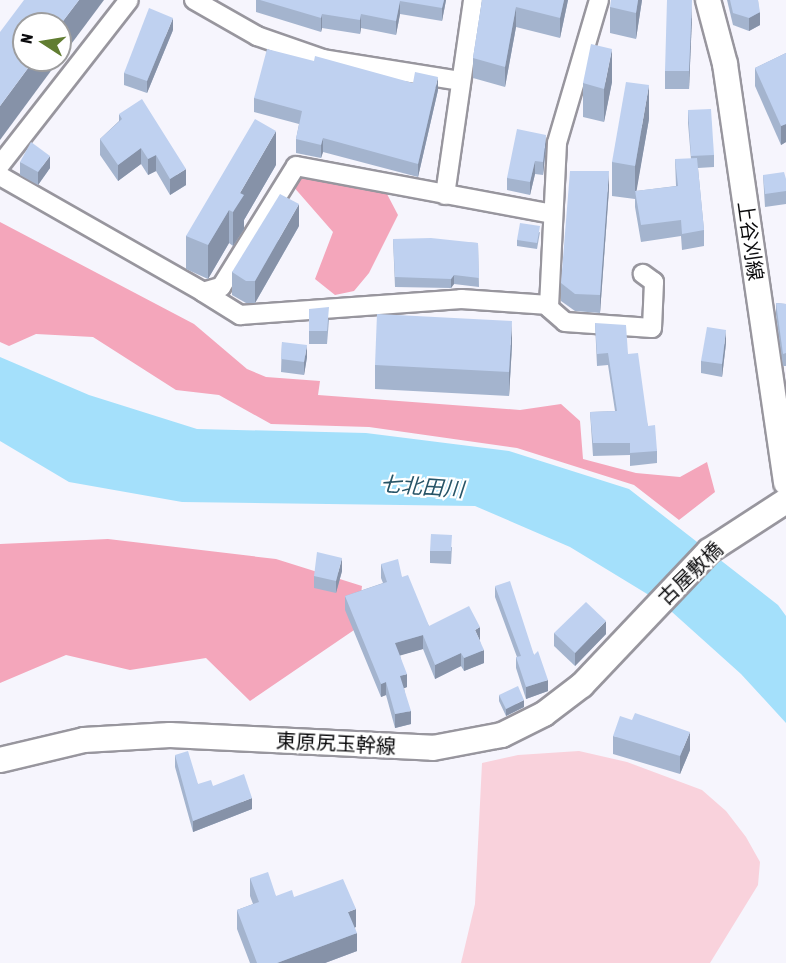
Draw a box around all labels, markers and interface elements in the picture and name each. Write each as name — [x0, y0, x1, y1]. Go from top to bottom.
north arrow — [12, 12, 72, 72]
text: N — [17, 32, 36, 45]
street label: 上谷刈線 — [734, 200, 768, 282]
water label: 七北田川 — [379, 471, 465, 501]
street label: 古屋敷橋 — [653, 537, 727, 609]
street label: 東原尻玉幹線 — [275, 728, 397, 758]

